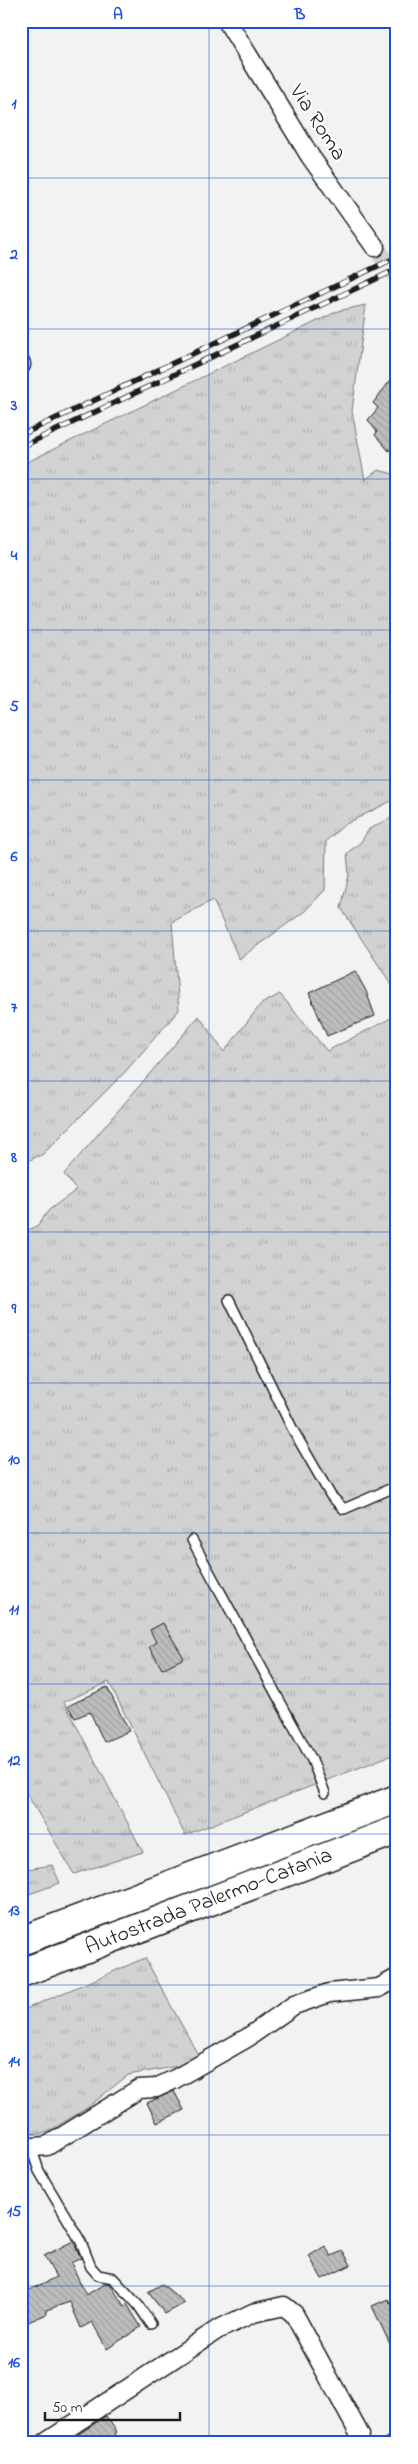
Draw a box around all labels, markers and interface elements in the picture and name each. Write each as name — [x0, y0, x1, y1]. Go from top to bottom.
text: A — [113, 3, 123, 27]
text: B — [294, 3, 306, 27]
street label: Via Roma — [280, 78, 354, 168]
text: 1 — [11, 92, 17, 116]
text: 2 — [9, 243, 18, 267]
text: 3 — [10, 394, 18, 418]
text: 4 — [10, 544, 18, 568]
text: 5 — [9, 695, 19, 719]
text: 6 — [9, 845, 18, 869]
text: 7 — [11, 996, 18, 1020]
text: 8 — [10, 1146, 17, 1170]
text: 9 — [11, 1297, 17, 1321]
text: 10 — [8, 1448, 20, 1472]
text: 11 — [9, 1598, 20, 1622]
text: 12 — [7, 1749, 21, 1773]
street label: Autostrada Palermo-Catania — [81, 1840, 337, 1964]
text: 13 — [8, 1899, 20, 1923]
text: 14 — [8, 2050, 20, 2074]
text: 15 — [7, 2200, 22, 2224]
text: 16 — [8, 2351, 21, 2375]
scale bar — [45, 2389, 180, 2421]
text: 50 m — [52, 2397, 83, 2419]

